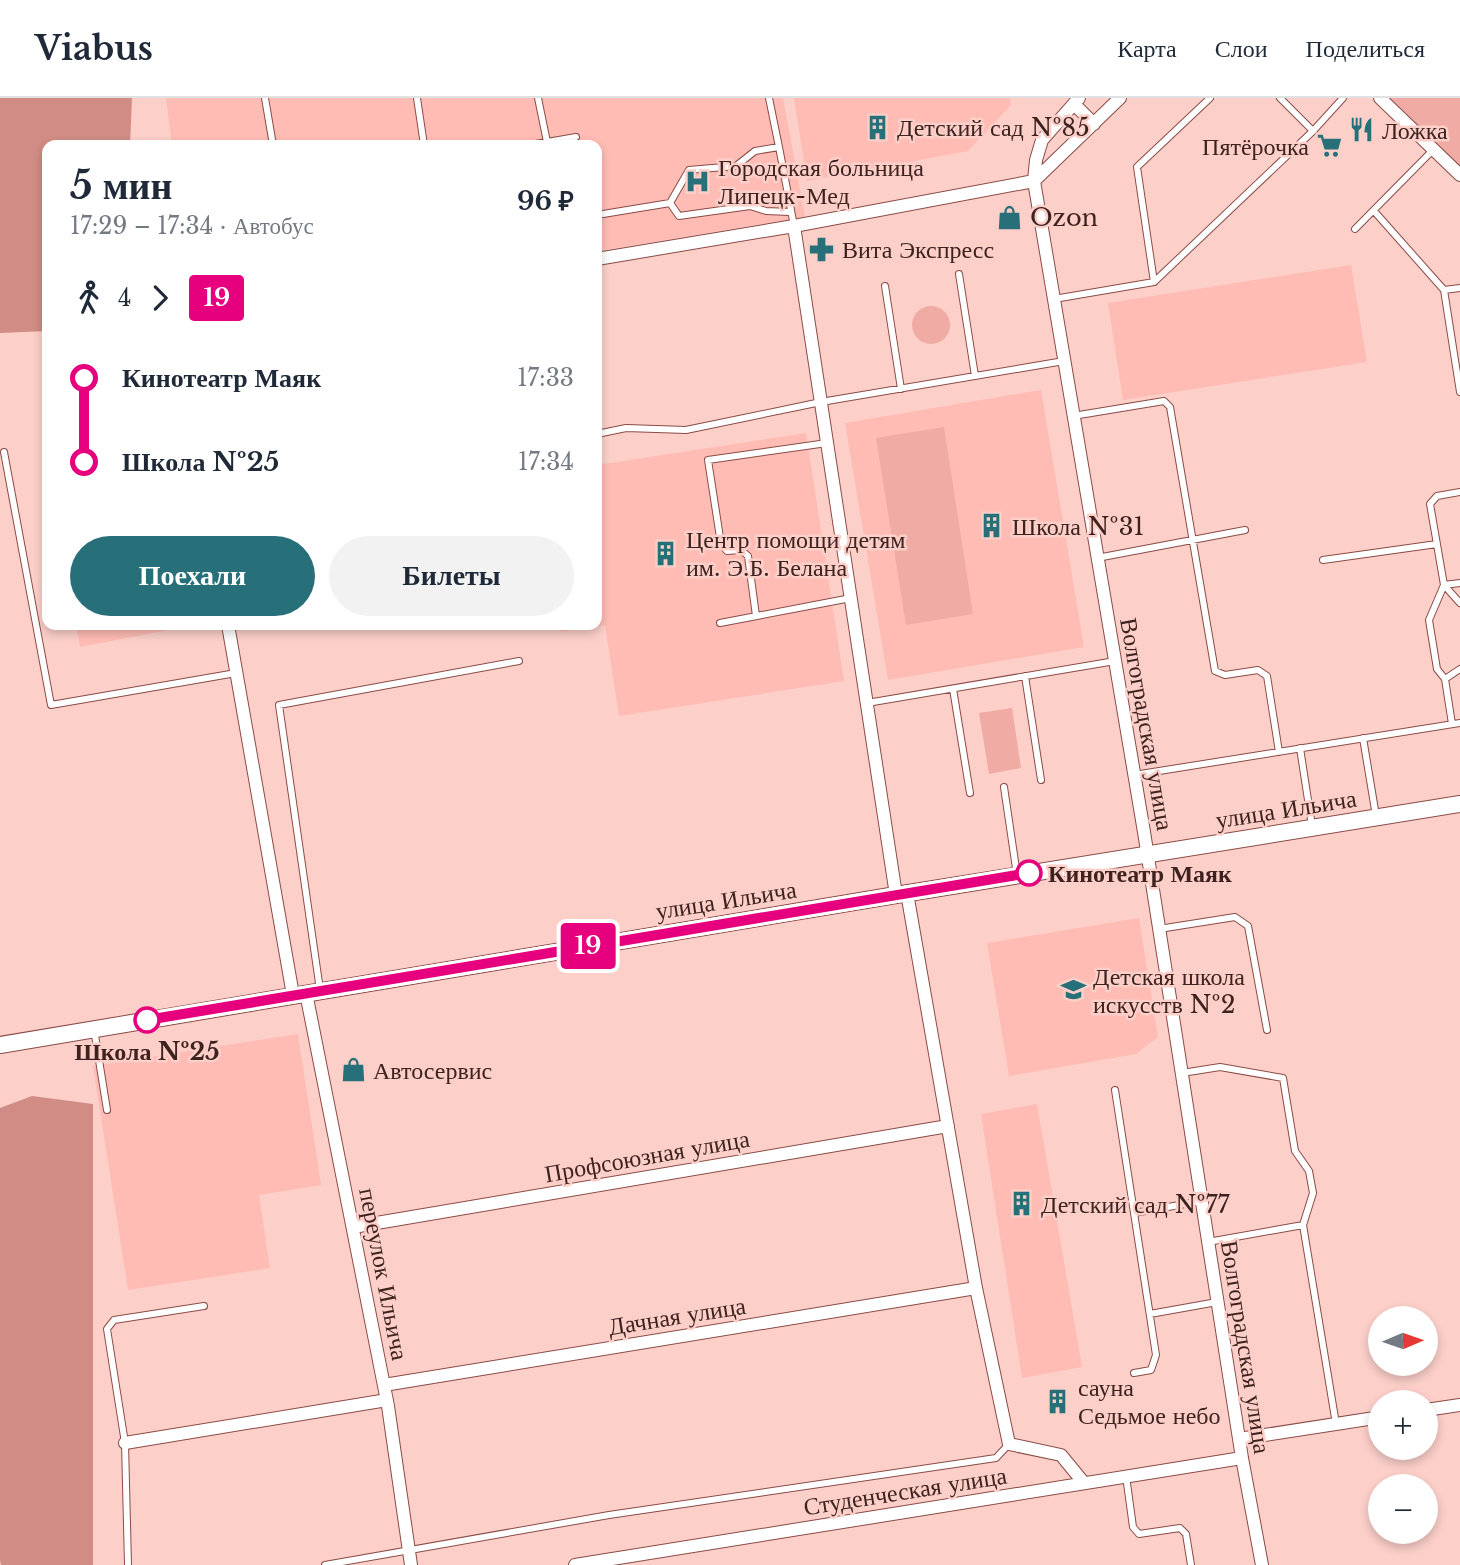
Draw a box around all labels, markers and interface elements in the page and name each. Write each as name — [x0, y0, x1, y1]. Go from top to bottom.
text: Viabus — [35, 28, 153, 69]
text: Карта — [1117, 34, 1177, 63]
text: Слои — [1215, 34, 1268, 63]
text: Поделиться — [1306, 34, 1425, 63]
building icon: Детский сад №85 — [863, 113, 891, 141]
place label: Детский сад №85 — [897, 113, 1090, 142]
restaurant icon: Ложка — [1348, 116, 1376, 144]
place label: Ложка — [1382, 116, 1448, 145]
place label: Пятёрочка — [1202, 132, 1309, 161]
supermarket icon: Пятёрочка — [1315, 132, 1343, 160]
place label: Городская больница Липецк-Мед — [718, 153, 924, 210]
text: 5 мин — [70, 162, 172, 209]
hospital icon: Городская больница Липецк-Мед — [684, 167, 712, 195]
text: 96 ₽ — [517, 185, 574, 217]
shop icon: Ozon — [996, 203, 1024, 231]
place label: Ozon — [1030, 203, 1098, 232]
text: 17:29 – 17:34 · Автобус — [70, 212, 314, 240]
pharmacy icon: Вита Экспресс — [808, 235, 836, 263]
place label: Вита Экспресс — [842, 235, 994, 264]
icon: walk — [70, 279, 108, 317]
icon: forward — [141, 279, 179, 317]
text: 19 — [203, 283, 230, 312]
text: 4 — [118, 284, 131, 312]
text: Кинотеатр Маяк — [122, 362, 321, 394]
text: 17:33 — [517, 364, 574, 392]
text: Школа №25 — [122, 446, 279, 478]
text: 17:34 — [518, 448, 574, 476]
building icon: Школа №31 — [978, 512, 1006, 540]
place label: Школа №31 — [1012, 512, 1144, 541]
place label: Центр помощи детям им. Э.Б. Белана — [686, 525, 906, 582]
button: Поехали — [70, 536, 315, 616]
button: Билеты — [329, 536, 574, 616]
building icon: Центр помощи детям им. Э.Б. Белана — [652, 539, 680, 567]
street label: Волгоградская улица — [1114, 615, 1180, 833]
street label: улица Ильича — [1214, 784, 1359, 834]
place label: Кинотеатр Маяк — [1048, 859, 1232, 888]
marker: Кинотеатр Маяк — [1016, 860, 1042, 886]
street label: улица Ильича — [654, 875, 799, 925]
line badge: 19 — [556, 923, 620, 969]
text: 19 — [575, 931, 601, 960]
place label: Детская школа искусств №2 — [1093, 962, 1245, 1019]
school or university icon: Детская школа искусств №2 — [1059, 976, 1087, 1004]
marker: Школа №25 — [134, 1007, 160, 1033]
place label: Школа №25 — [74, 1037, 220, 1066]
shop icon: Автосервис — [339, 1056, 367, 1084]
place label: Автосервис — [373, 1056, 492, 1085]
street label: Профсоюзная улица — [542, 1124, 752, 1188]
street label: переулок Ильича — [353, 1185, 415, 1363]
building icon: Детский сад №77 — [1007, 1190, 1035, 1218]
place label: Детский сад №77 — [1041, 1190, 1231, 1219]
street label: Волгоградская улица — [1215, 1238, 1277, 1456]
street label: Дачная улица — [606, 1291, 748, 1341]
north arrow — [1368, 1306, 1438, 1376]
map controls — [1368, 1306, 1438, 1544]
place label: сауна Седьмое небо — [1078, 1373, 1221, 1430]
building icon: сауна Седьмое небо — [1044, 1387, 1072, 1415]
button: + — [1368, 1390, 1438, 1460]
street label: Студенческая улица — [801, 1461, 1009, 1521]
button: − — [1368, 1474, 1438, 1544]

